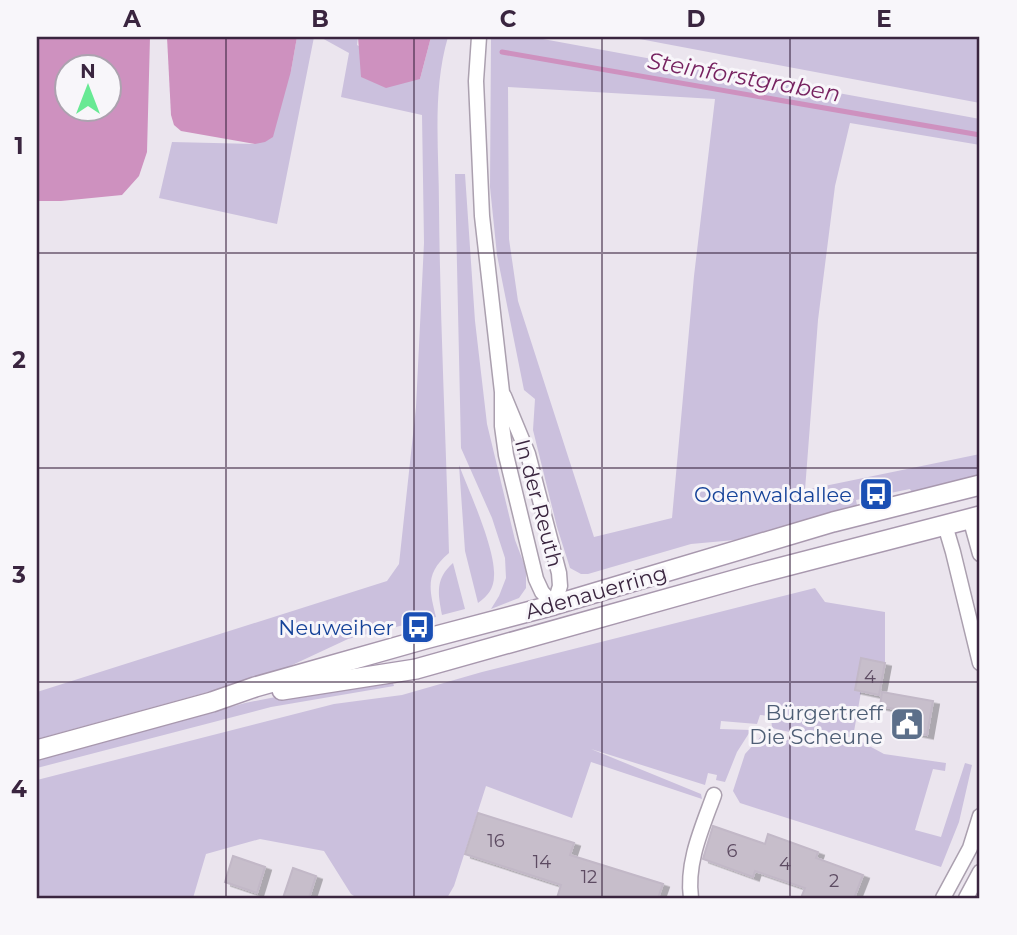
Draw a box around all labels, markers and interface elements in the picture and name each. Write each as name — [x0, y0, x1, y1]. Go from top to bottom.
text: A — [122, 5, 141, 33]
text: B — [311, 5, 329, 33]
text: C — [500, 5, 517, 33]
text: D — [687, 5, 706, 33]
text: E — [876, 5, 892, 33]
water label: Steinforstgraben — [645, 46, 843, 108]
north arrow — [52, 52, 122, 122]
text: N — [80, 60, 96, 83]
text: 1 — [14, 132, 24, 160]
text: 2 — [12, 346, 26, 374]
street label: In der Reuth — [510, 436, 568, 570]
bus stop icon: Odenwaldallee — [857, 475, 895, 513]
place label: Odenwaldallee — [694, 482, 852, 507]
street label: Adenauerring — [522, 560, 670, 624]
text: 3 — [11, 561, 26, 589]
bus stop icon: Neuweiher — [399, 608, 437, 646]
place label: Neuweiher — [278, 615, 394, 640]
house number: 4 — [864, 666, 876, 688]
place label: Bürgertreff Die Scheune — [749, 700, 884, 749]
public building icon: Bürgertreff Die Scheune — [888, 705, 926, 743]
text: 4 — [11, 775, 27, 803]
house number: 16 — [487, 830, 505, 852]
house number: 6 — [727, 840, 738, 862]
house number: 14 — [533, 851, 551, 873]
house number: 4 — [779, 853, 791, 875]
house number: 12 — [581, 866, 597, 888]
house number: 2 — [829, 870, 839, 892]

